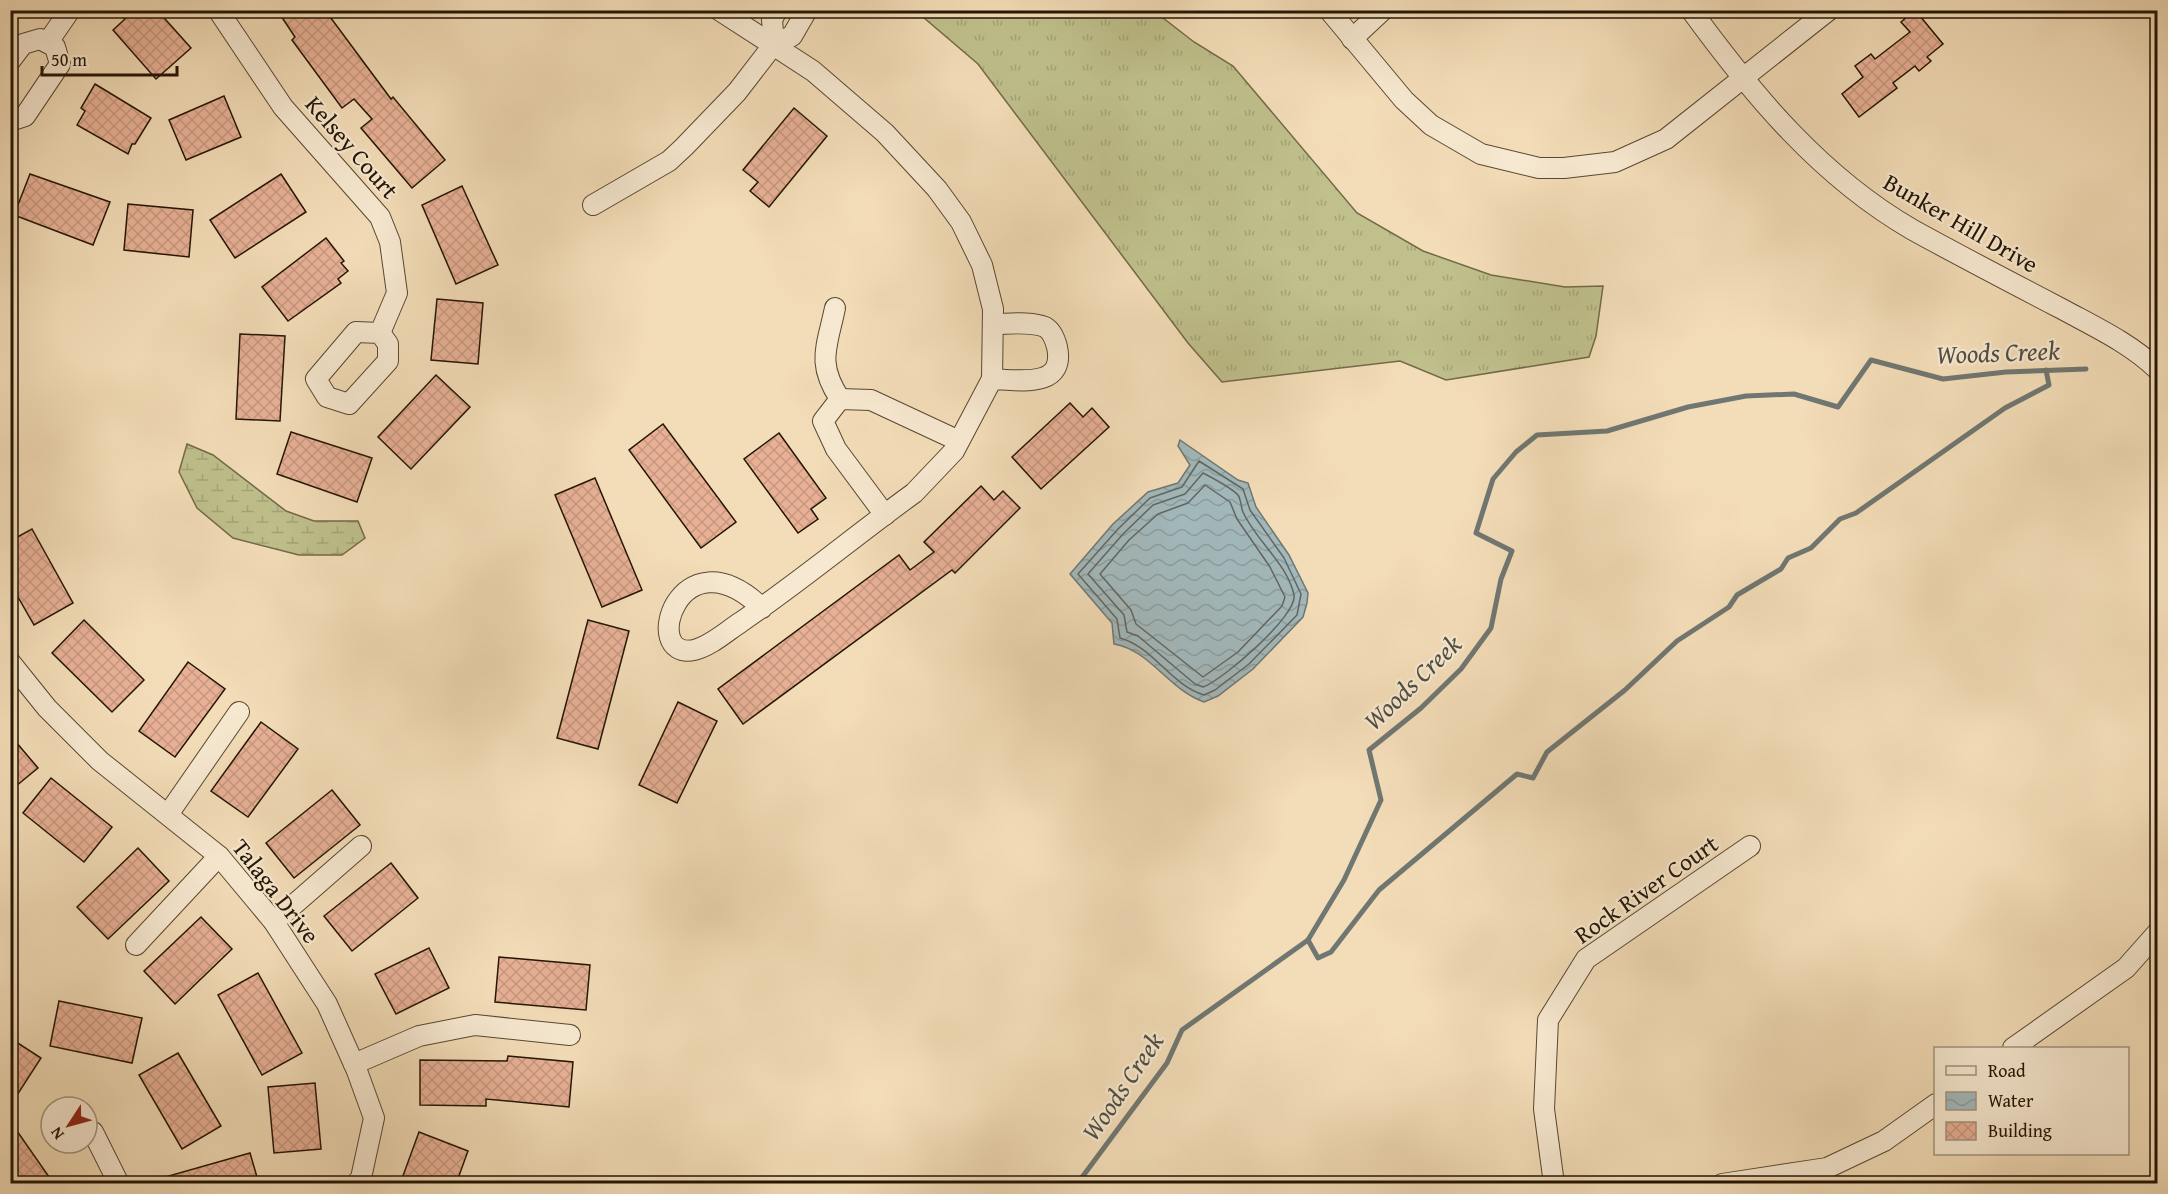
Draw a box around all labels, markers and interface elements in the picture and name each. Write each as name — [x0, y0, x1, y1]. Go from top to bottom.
scale bar — [42, 39, 177, 77]
text: 50 m — [51, 46, 87, 73]
street label: Kelsey Court — [297, 88, 407, 207]
street label: Bunker Hill Drive — [1877, 164, 2045, 282]
water label: Woods Creek — [1936, 330, 2061, 374]
water label: Woods Creek — [1354, 625, 1470, 739]
street label: Rock River Court — [1567, 826, 1726, 952]
street label: Talaga Drive — [224, 831, 328, 951]
water label: Woods Creek — [1071, 1024, 1173, 1148]
legend — [1934, 1047, 2129, 1155]
text: Road — [1988, 1057, 2026, 1084]
text: Water — [1988, 1087, 2034, 1114]
north arrow — [39, 1095, 99, 1155]
text: Building — [1988, 1117, 2052, 1144]
text: N — [44, 1122, 70, 1145]

